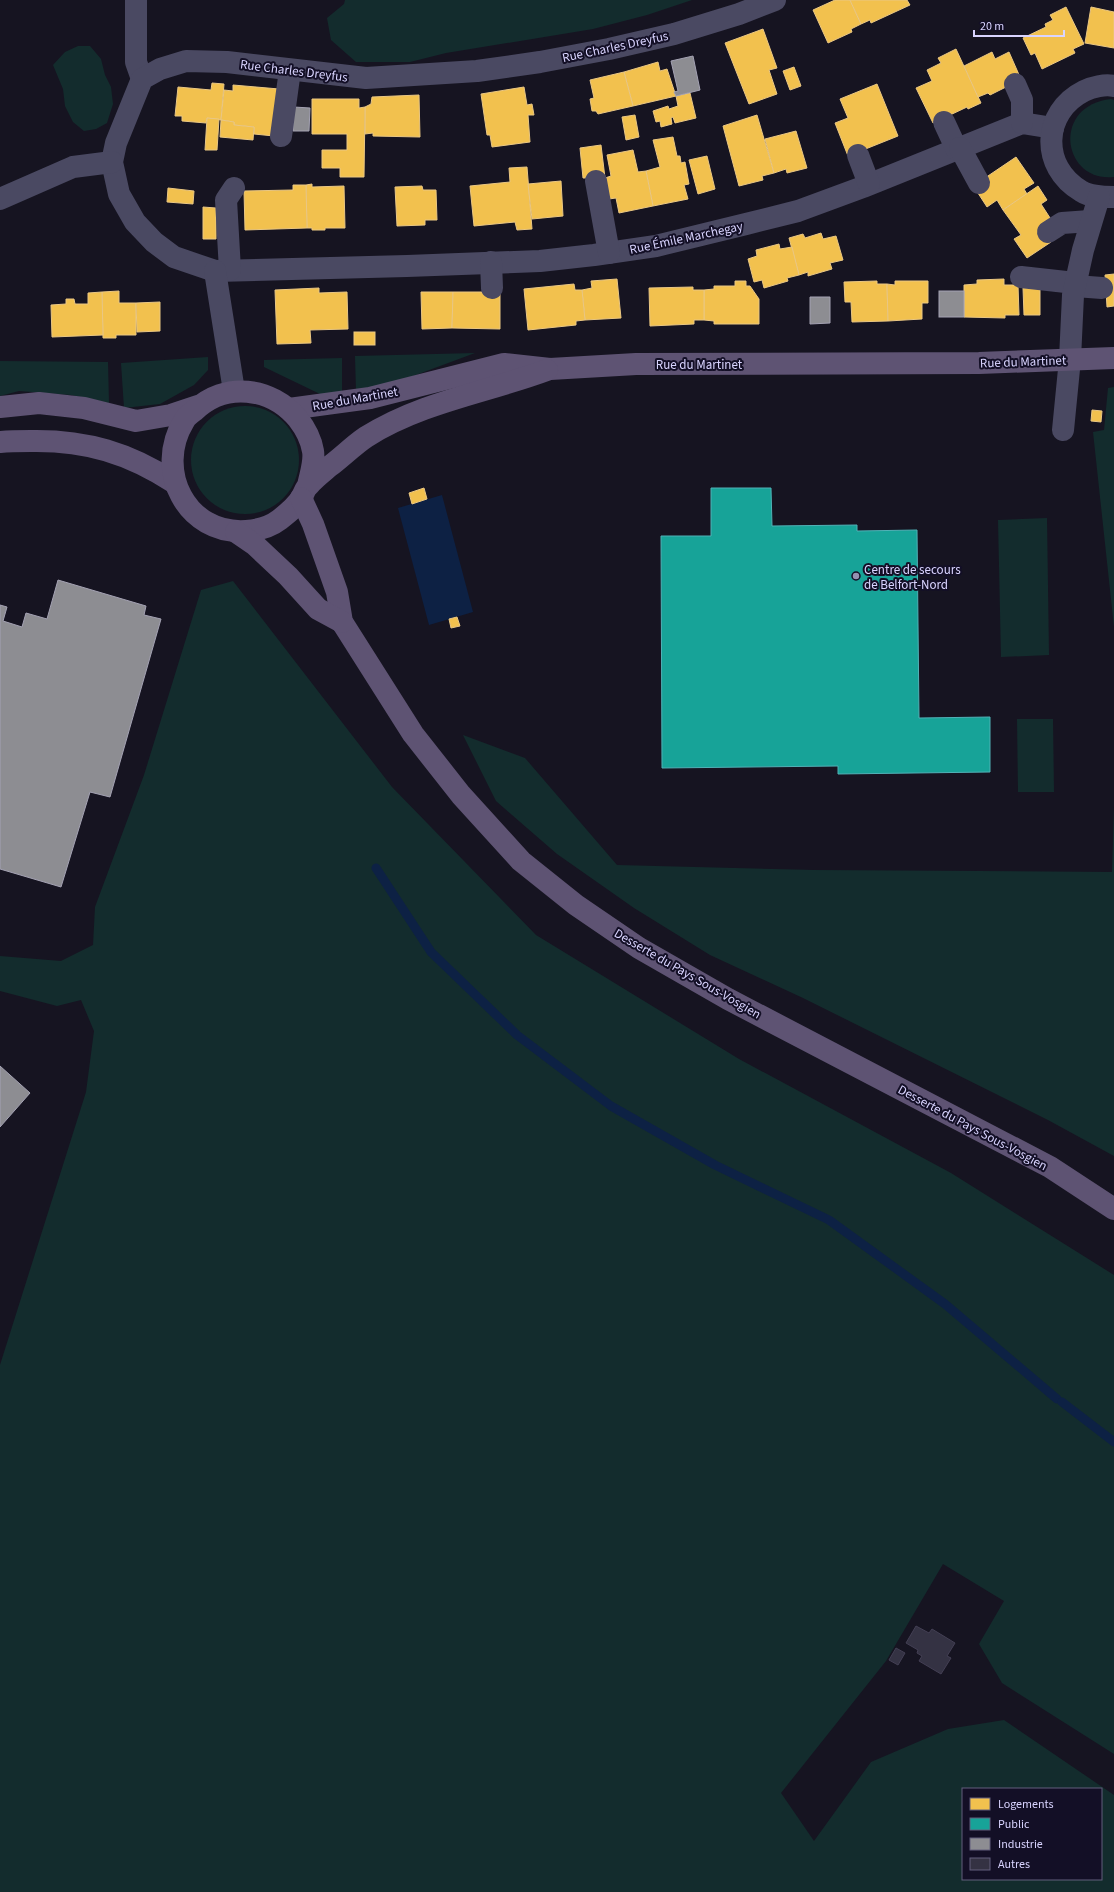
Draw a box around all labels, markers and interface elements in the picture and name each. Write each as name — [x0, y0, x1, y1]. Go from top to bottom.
scale bar — [974, 12, 1064, 38]
text: 20 m — [980, 18, 1004, 35]
street label: Rue Charles Dreyfus — [560, 27, 671, 67]
street label: Rue Charles Dreyfus — [239, 55, 349, 87]
street label: Rue Émile Marchegay — [628, 217, 745, 259]
street label: Rue du Martinet — [980, 351, 1067, 373]
street label: Rue du Martinet — [656, 356, 743, 374]
street label: Rue du Martinet — [311, 383, 400, 415]
place label: Centre de secours de Belfort-Nord — [864, 561, 961, 594]
marker: Centre de secours de Belfort-Nord — [851, 571, 861, 581]
street label: Desserte du Pays Sous-Vosgien — [611, 924, 764, 1023]
street label: Desserte du Pays Sous-Vosgien — [895, 1081, 1050, 1175]
legend — [962, 1788, 1102, 1880]
text: Logements — [998, 1796, 1053, 1813]
text: Public — [998, 1816, 1030, 1833]
text: Industrie — [998, 1836, 1043, 1853]
text: Autres — [998, 1856, 1030, 1873]

